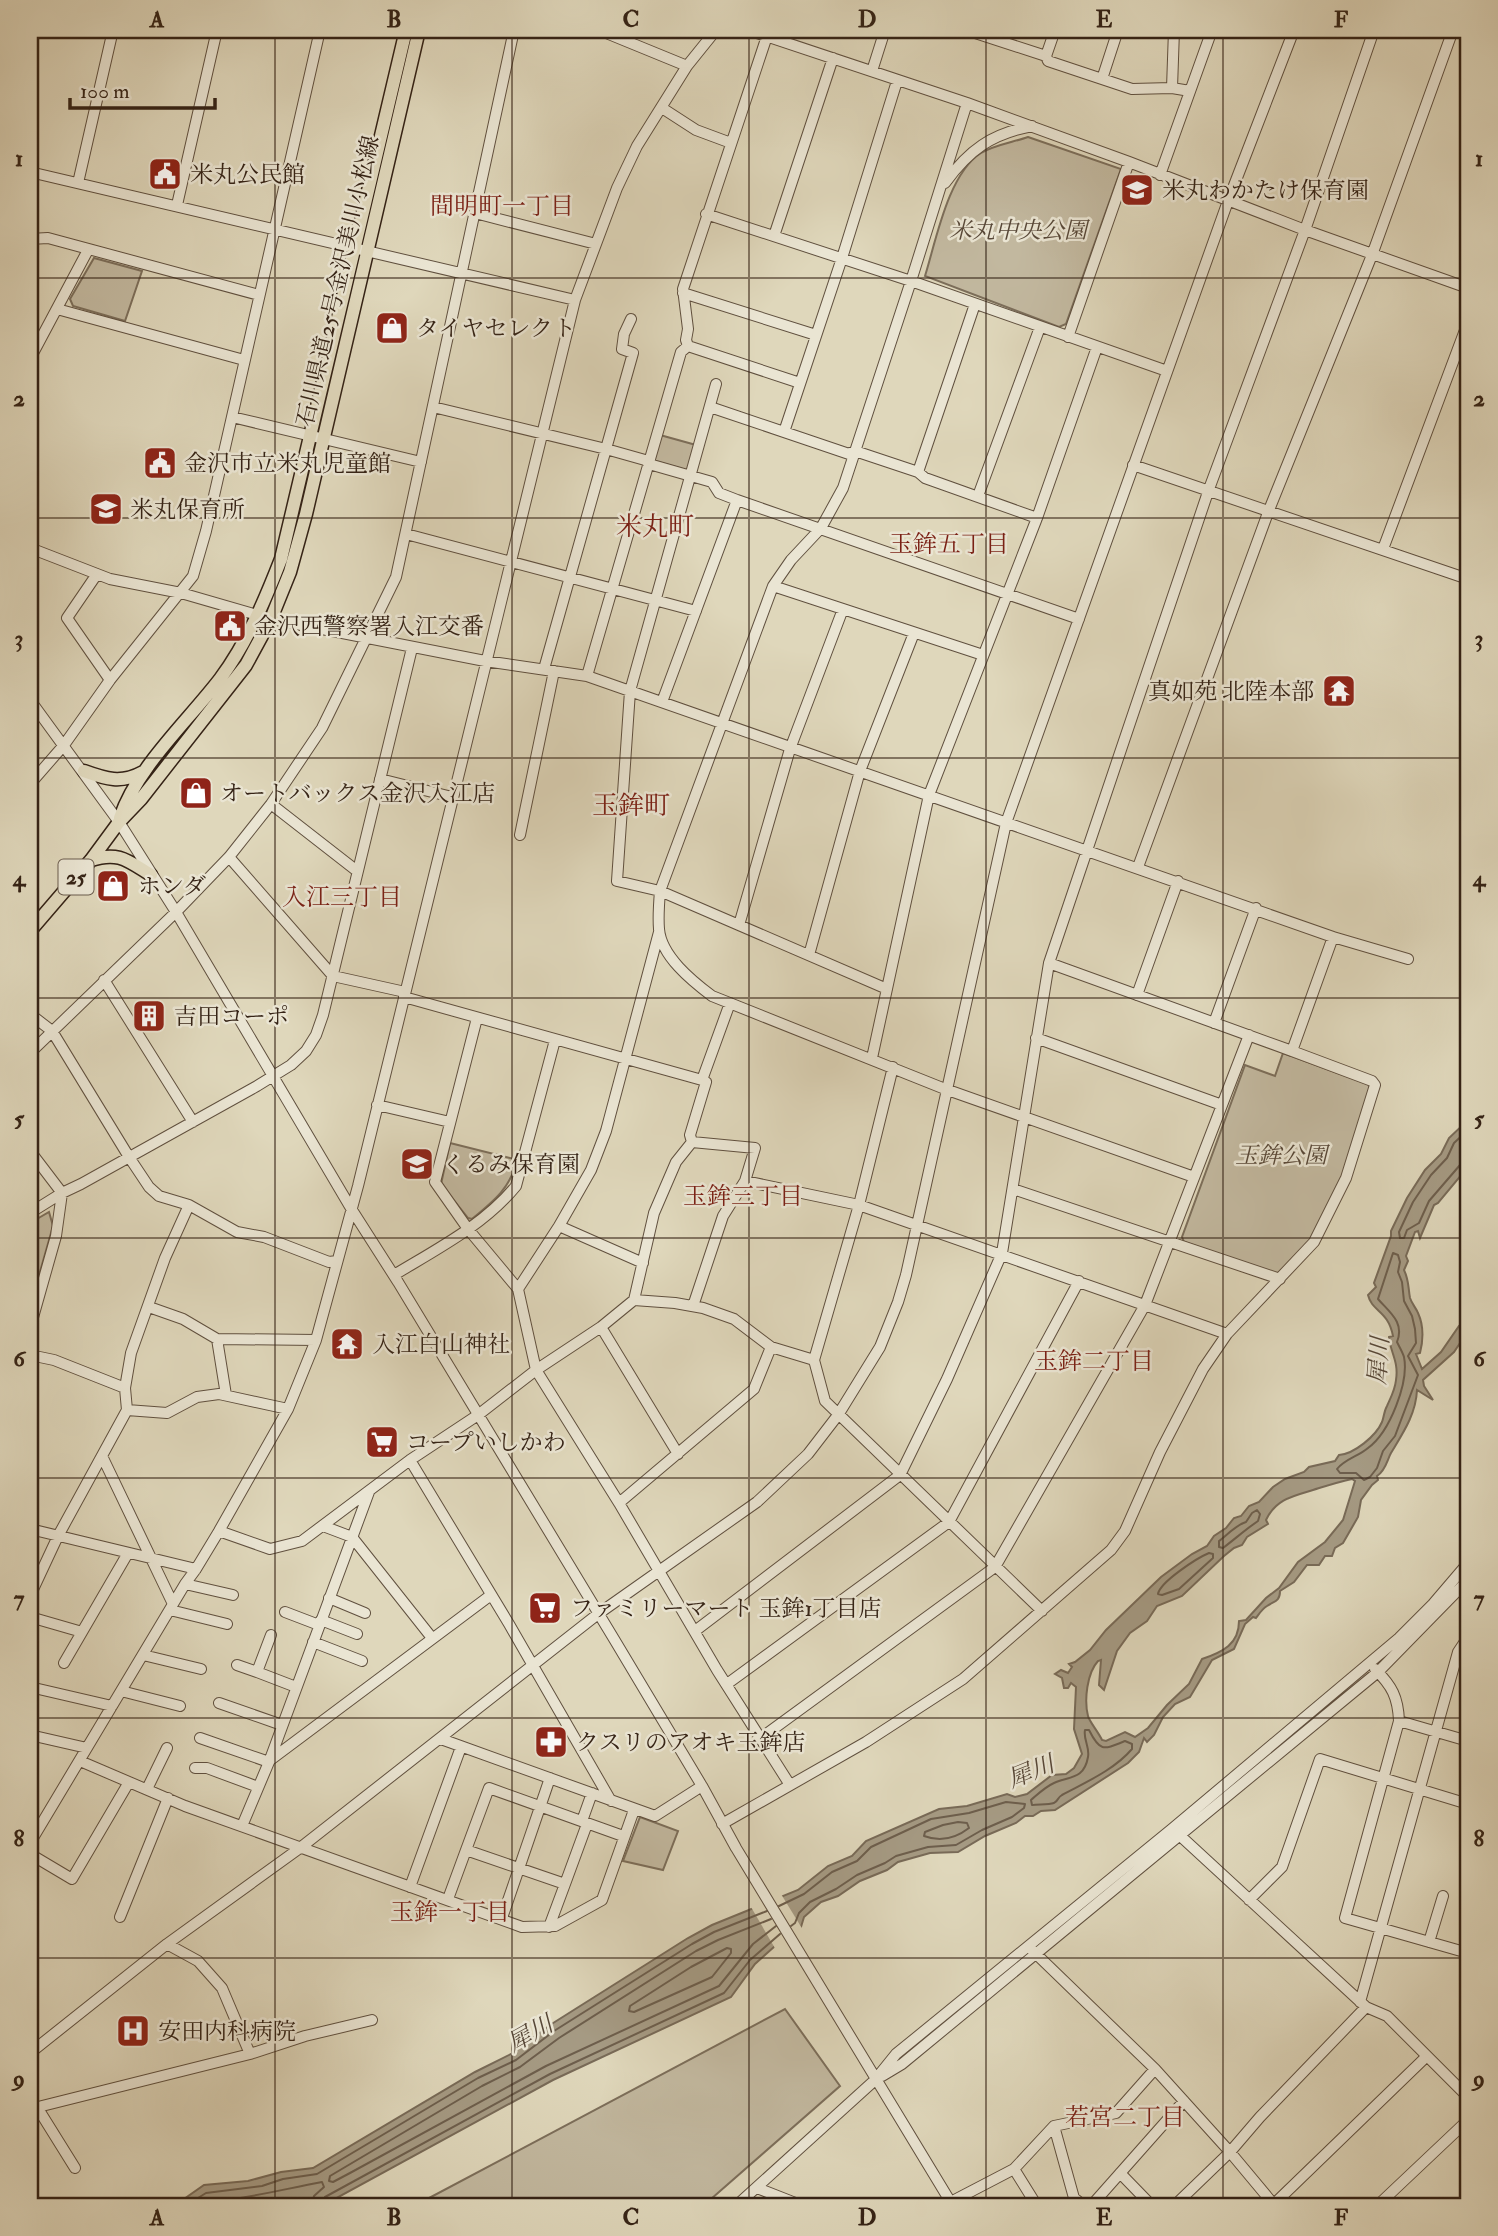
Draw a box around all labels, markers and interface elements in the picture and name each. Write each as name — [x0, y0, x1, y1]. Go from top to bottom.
text: A — [149, 5, 165, 34]
text: B — [386, 5, 402, 34]
text: C — [623, 5, 639, 34]
text: D — [858, 5, 876, 34]
text: E — [1096, 5, 1113, 34]
text: F — [1334, 5, 1349, 34]
scale bar — [70, 66, 215, 110]
text: 100 m — [80, 78, 130, 105]
street label: 石川県道25号金沢美川小松線 — [290, 133, 386, 429]
text: 1 — [15, 144, 23, 173]
text: 1 — [1475, 144, 1483, 173]
public building icon: 米丸公民館 — [146, 155, 184, 193]
place label: 米丸公民館 — [190, 160, 305, 189]
school or university icon: 米丸わかたけ保育園 — [1118, 171, 1156, 209]
place label: 米丸わかたけ保育園 — [1162, 176, 1369, 205]
district label: 間明町一丁目 — [430, 191, 574, 222]
park label: 米丸中央公園 — [949, 216, 1091, 245]
shop icon: タイヤセレクト — [373, 309, 411, 347]
place label: タイヤセレクト — [416, 314, 576, 343]
text: 2 — [13, 384, 25, 413]
text: 2 — [1473, 384, 1485, 413]
public building icon: 金沢市立米丸児童館 — [141, 444, 179, 482]
place label: 金沢市立米丸児童館 — [184, 449, 391, 478]
school or university icon: 米丸保育所 — [87, 490, 125, 528]
place label: 米丸保育所 — [130, 495, 245, 524]
district label: 米丸町 — [616, 511, 694, 543]
district label: 玉鉾五丁目 — [889, 529, 1009, 560]
public building icon: 金沢西警察署入江交番 — [211, 607, 249, 645]
place label: 金沢西警察署入江交番 — [254, 612, 484, 641]
text: 3 — [15, 624, 23, 653]
text: 3 — [1475, 624, 1483, 653]
temple icon: 真如苑 北陸本部 — [1320, 672, 1358, 710]
place label: 真如苑 北陸本部 — [1148, 677, 1314, 706]
shop icon: オートバックス金沢入江店 — [177, 774, 215, 812]
place label: オートバックス金沢入江店 — [220, 779, 495, 808]
district label: 玉鉾町 — [592, 790, 670, 822]
road number: 25 — [58, 860, 94, 894]
text: 4 — [12, 864, 27, 893]
text: 4 — [1472, 864, 1487, 893]
shop icon: ホンダ — [94, 867, 132, 905]
place label: ホンダ — [138, 872, 206, 901]
district label: 入江三丁目 — [282, 882, 402, 913]
building icon: 吉田コーポ — [130, 997, 168, 1035]
place label: 吉田コーポ — [174, 1002, 289, 1031]
text: 5 — [14, 1104, 25, 1133]
text: 5 — [1474, 1104, 1485, 1133]
park label: 玉鉾公園 — [1235, 1141, 1331, 1170]
school or university icon: くるみ保育園 — [398, 1145, 436, 1183]
place label: くるみ保育園 — [442, 1150, 580, 1179]
district label: 玉鉾三丁目 — [683, 1181, 803, 1212]
temple icon: 入江白山神社 — [328, 1325, 366, 1363]
place label: 入江白山神社 — [372, 1330, 510, 1359]
water label: 犀川 — [1362, 1333, 1396, 1386]
text: 6 — [13, 1344, 27, 1373]
text: 6 — [1473, 1344, 1487, 1373]
district label: 玉鉾二丁目 — [1034, 1346, 1154, 1377]
supermarket icon: コープいしかわ — [363, 1423, 401, 1461]
place label: コープいしかわ — [406, 1428, 566, 1457]
text: 7 — [14, 1584, 25, 1613]
text: 7 — [1474, 1584, 1485, 1613]
supermarket icon: ファミリーマート 玉鉾1丁目店 — [526, 1589, 564, 1627]
place label: ファミリーマート 玉鉾1丁目店 — [570, 1594, 882, 1623]
pharmacy icon: クスリのアオキ玉鉾店 — [532, 1723, 570, 1761]
place label: クスリのアオキ玉鉾店 — [576, 1728, 806, 1757]
water label: 犀川 — [1003, 1748, 1062, 1795]
text: 8 — [14, 1824, 25, 1853]
text: 8 — [1474, 1824, 1485, 1853]
district label: 玉鉾一丁目 — [390, 1897, 510, 1928]
water label: 犀川 — [501, 2007, 561, 2059]
hospital icon: 安田内科病院 — [114, 2012, 152, 2050]
place label: 安田内科病院 — [158, 2017, 296, 2046]
text: 9 — [11, 2064, 25, 2093]
text: 9 — [1471, 2064, 1485, 2093]
district label: 若宮二丁目 — [1065, 2102, 1185, 2133]
text: A — [149, 2203, 165, 2232]
text: B — [386, 2203, 402, 2232]
text: C — [623, 2203, 639, 2232]
text: D — [858, 2203, 876, 2232]
text: E — [1096, 2203, 1113, 2232]
text: F — [1334, 2203, 1349, 2232]

